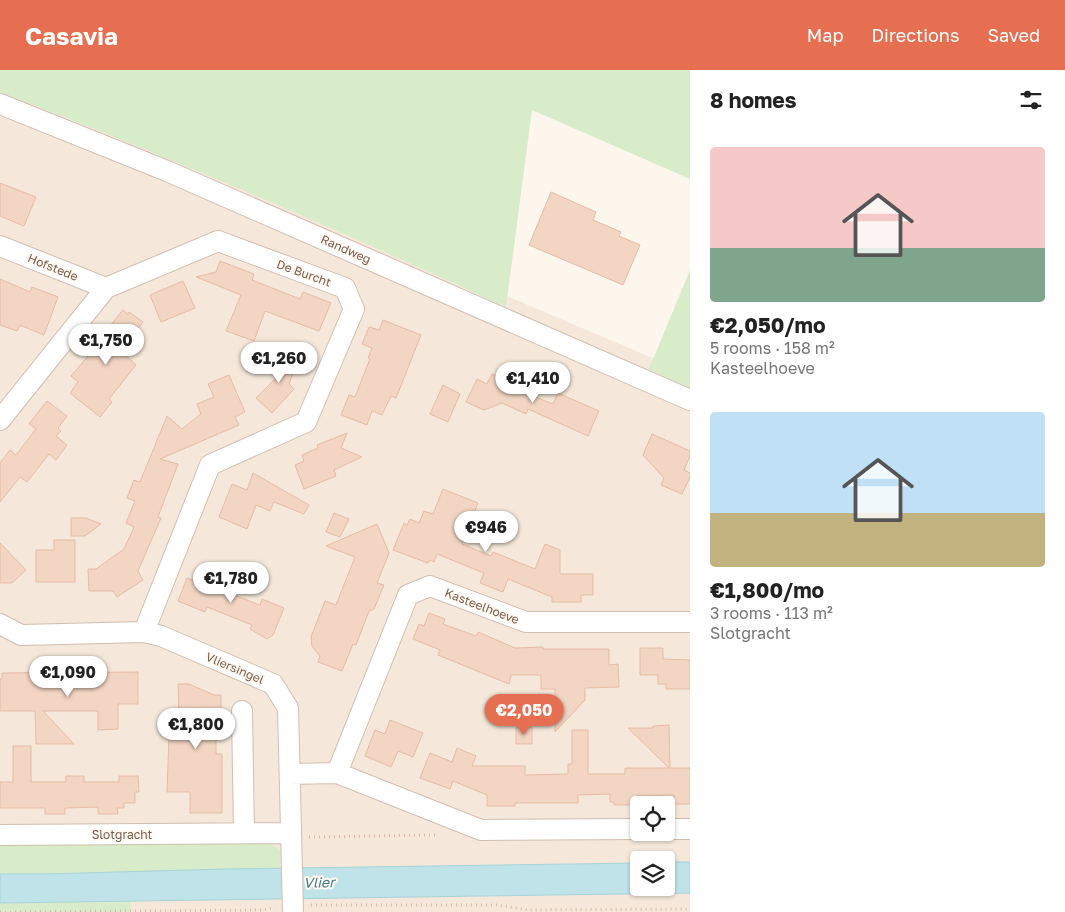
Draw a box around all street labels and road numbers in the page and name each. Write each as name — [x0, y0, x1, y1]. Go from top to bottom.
street label: Randweg — [318, 231, 374, 267]
street label: Hofstede — [26, 250, 80, 284]
street label: De Burcht — [275, 256, 333, 290]
street label: Kasteelhoeve — [443, 585, 521, 627]
street label: Vliersingel — [204, 649, 267, 687]
street label: Slotgracht — [92, 827, 153, 842]

